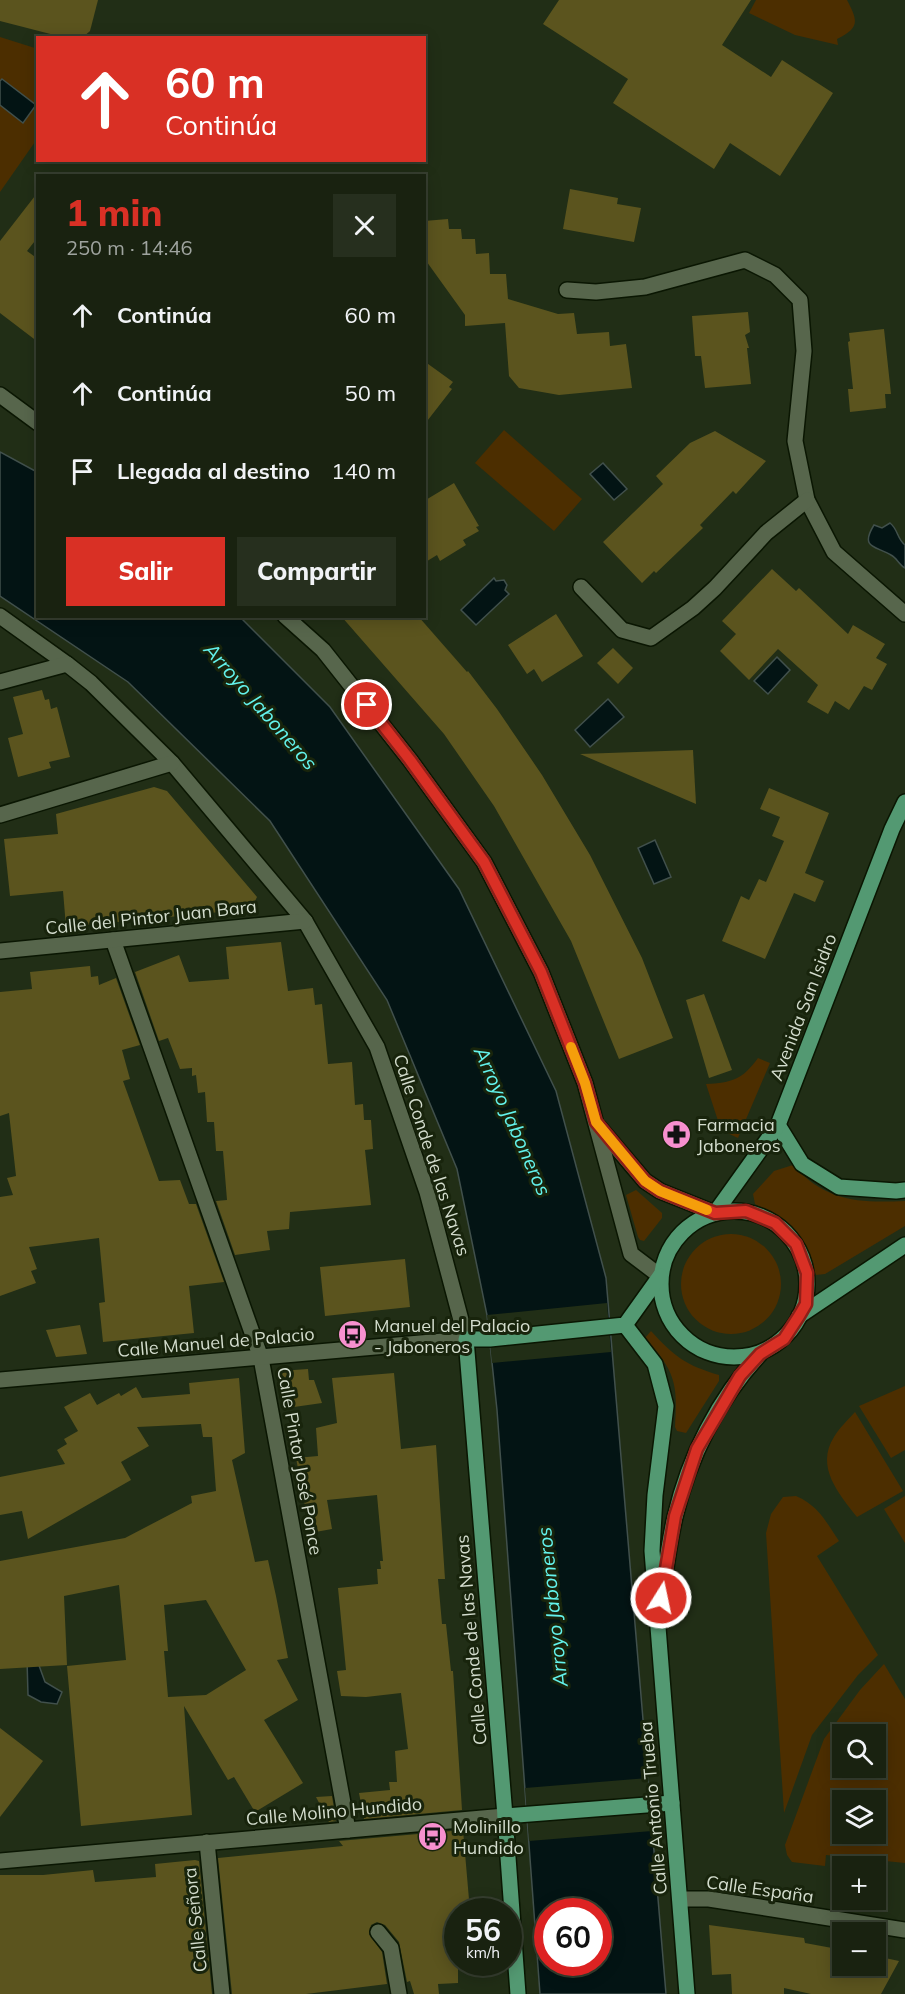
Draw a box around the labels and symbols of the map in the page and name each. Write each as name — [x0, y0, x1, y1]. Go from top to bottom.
water label: Arroyo Jaboneros — [198, 636, 323, 775]
pin — [341, 679, 392, 730]
street label: Calle del Pintor Juan Bara — [44, 894, 258, 940]
street label: Avenida San Isidro — [764, 930, 842, 1084]
water label: Arroyo Jaboneros — [469, 1042, 557, 1199]
street label: Calle Conde de las Navas — [388, 1051, 476, 1259]
place label: Farmacia Jaboneros — [697, 1113, 781, 1157]
pharmacy icon: Farmacia Jaboneros — [660, 1118, 692, 1150]
place label: Manuel del Palacio - Jaboneros — [374, 1314, 530, 1358]
bus stop icon: Manuel del Palacio - Jaboneros — [337, 1319, 369, 1351]
street label: Calle Manuel de Palacio — [116, 1322, 316, 1362]
street label: Calle Pintor José Ponce — [272, 1365, 328, 1557]
water label: Arroyo Jaboneros — [531, 1526, 573, 1689]
street label: Calle Conde de las Navas — [450, 1534, 492, 1746]
position arrow — [629, 1566, 693, 1630]
street label: Calle Antonio Trueba — [634, 1720, 672, 1896]
street label: Calle Molino Hundido — [245, 1792, 423, 1830]
place label: Molinillo Hundido — [453, 1815, 524, 1859]
bus stop icon: Molinillo Hundido — [416, 1820, 448, 1852]
street label: Calle Señora — [178, 1867, 212, 1973]
street label: Calle España — [705, 1870, 815, 1908]
speed limit sign: 60 — [534, 1898, 612, 1976]

